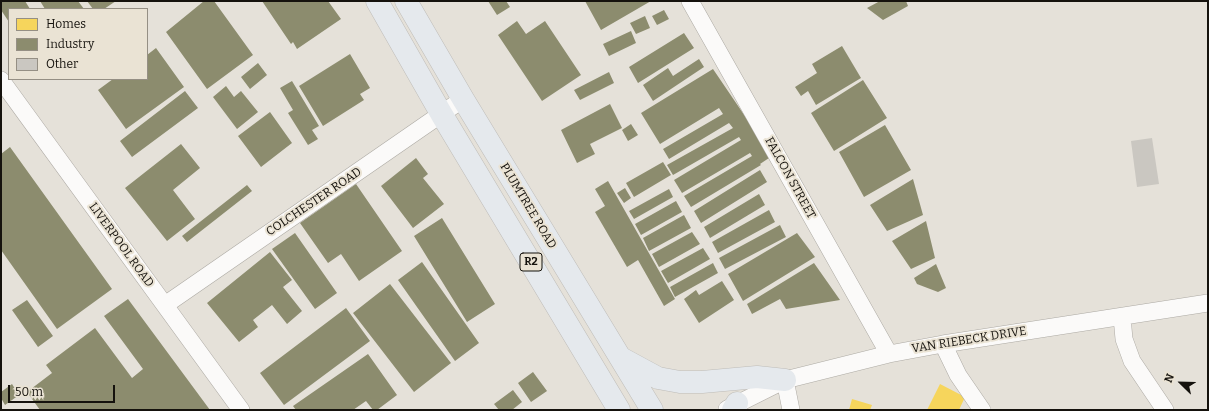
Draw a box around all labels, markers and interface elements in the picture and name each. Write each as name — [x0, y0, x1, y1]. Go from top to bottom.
legend — [8, 8, 148, 80]
text: Homes — [46, 17, 86, 31]
text: Industry — [46, 37, 94, 51]
text: Other — [46, 57, 78, 71]
street label: FALCON STREET — [762, 135, 818, 221]
street label: PLUMTREE ROAD — [497, 161, 559, 251]
street label: COLCHESTER ROAD — [264, 165, 364, 239]
street label: LIVERPOOL ROAD — [86, 200, 156, 290]
road number: R2 — [520, 253, 542, 271]
street label: VAN RIEBECK DRIVE — [911, 324, 1027, 356]
north arrow — [1161, 363, 1201, 403]
text: N — [1162, 372, 1177, 385]
scale bar — [10, 377, 117, 403]
text: 50 m — [15, 385, 43, 399]

